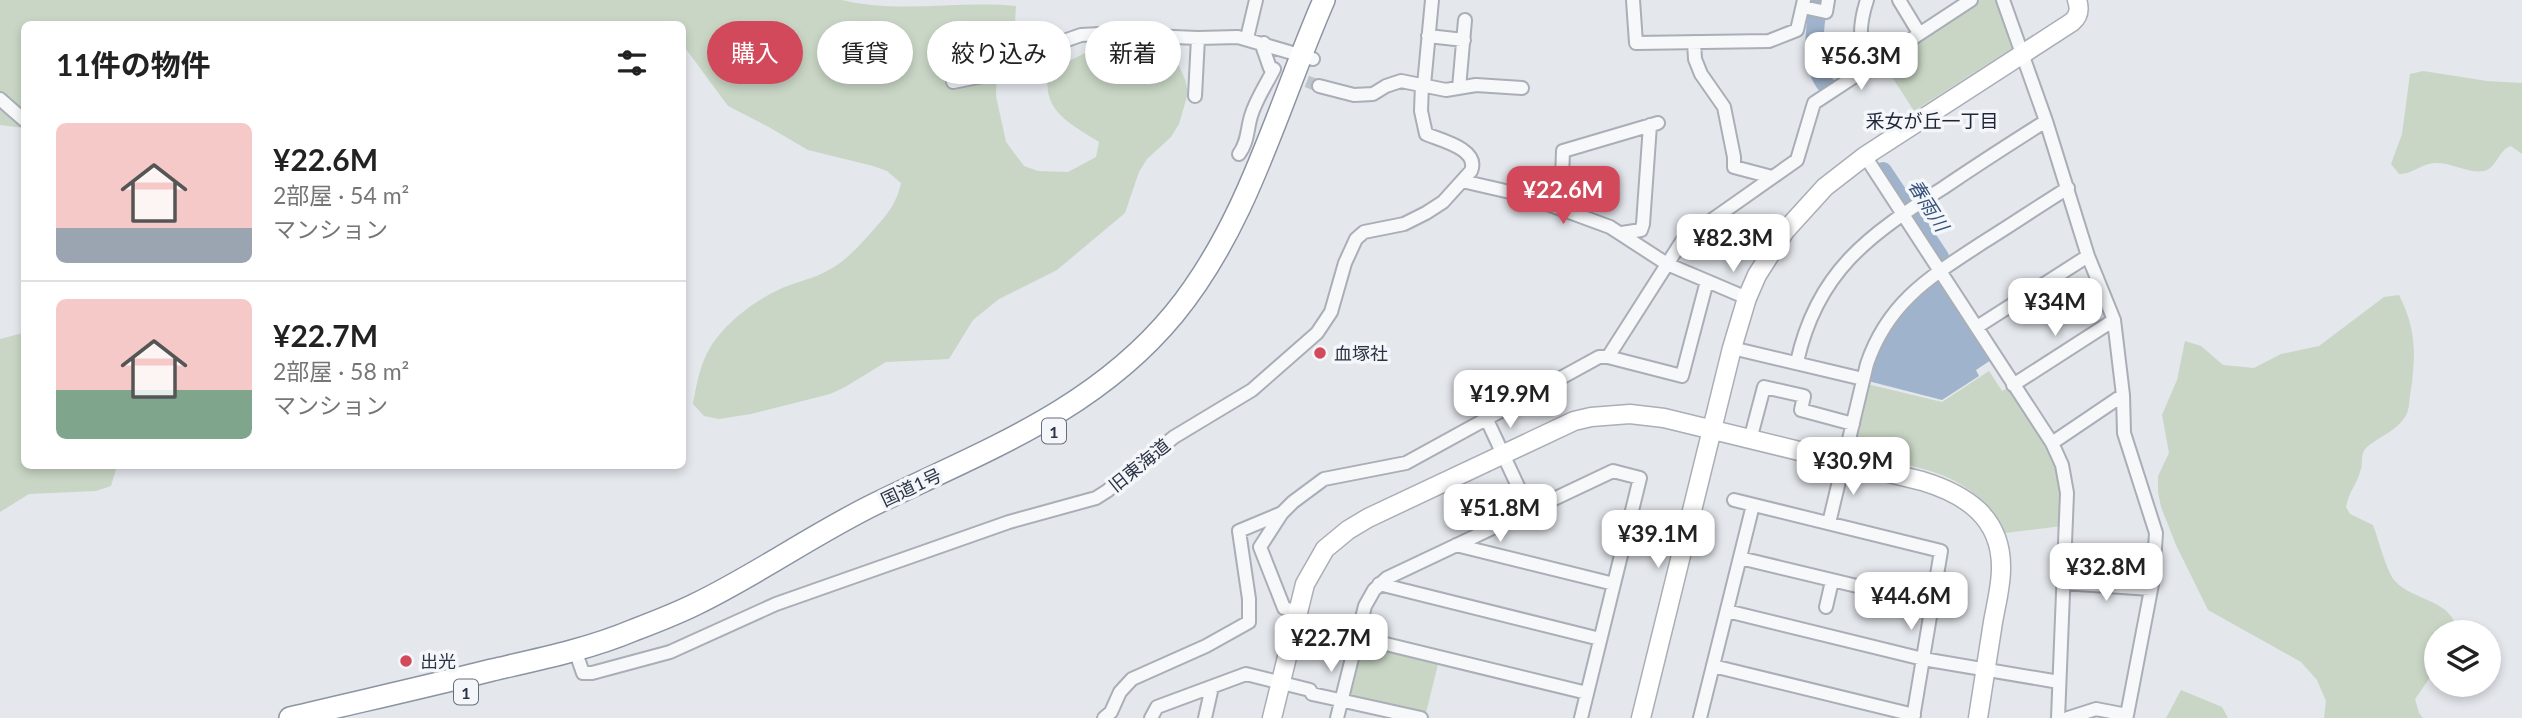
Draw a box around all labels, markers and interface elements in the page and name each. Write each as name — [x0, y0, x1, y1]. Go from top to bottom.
chip: 購入 — [707, 21, 803, 84]
chip: 賃貸 — [817, 21, 913, 84]
chip: 絞り込み — [927, 21, 1071, 84]
chip: 新着 — [1085, 21, 1181, 84]
pin: ¥56.3M — [1804, 32, 1918, 92]
text: ¥56.3M — [1821, 41, 1901, 69]
icon: filters — [613, 44, 651, 82]
text: 11件の物件 — [56, 46, 211, 82]
district label: 釆女が丘一丁目 — [1865, 109, 1999, 132]
text: ¥22.6M — [273, 141, 378, 177]
icon: home — [112, 151, 196, 235]
pin: ¥22.6M — [1506, 166, 1620, 226]
text: ¥22.6M — [1523, 175, 1603, 203]
water label: 春雨川 — [1904, 175, 1955, 237]
text: 2部屋 · 54 m² — [273, 181, 409, 209]
text: マンション — [273, 215, 388, 243]
pin: ¥82.3M — [1676, 215, 1790, 274]
text: ¥82.3M — [1693, 223, 1773, 251]
pin: ¥34M — [2014, 278, 2096, 338]
text: ¥34M — [2024, 287, 2086, 315]
text: ¥22.7M — [273, 317, 378, 353]
icon: home — [112, 327, 196, 411]
place label: 血塚社 — [1334, 342, 1388, 364]
marker: 血塚社 — [1312, 345, 1328, 361]
text: 2部屋 · 58 m² — [273, 357, 409, 385]
pin: ¥19.9M — [1453, 370, 1567, 430]
text: ¥19.9M — [1470, 379, 1550, 407]
text: マンション — [273, 391, 388, 419]
road number: 1 — [1042, 418, 1066, 444]
street label: 旧東海道 — [1104, 434, 1174, 496]
pin: ¥30.9M — [1796, 438, 1910, 497]
text: ¥30.9M — [1813, 446, 1893, 474]
street label: 国道1号 — [877, 463, 945, 511]
pin: ¥51.8M — [1443, 484, 1557, 544]
text: ¥51.8M — [1460, 493, 1540, 521]
pin: ¥39.1M — [1601, 510, 1715, 570]
text: ¥39.1M — [1618, 519, 1698, 547]
pin: ¥32.8M — [2049, 544, 2163, 603]
text: ¥32.8M — [2066, 552, 2146, 580]
pin: ¥44.6M — [1854, 572, 1968, 632]
text: ¥44.6M — [1871, 581, 1951, 609]
pin: ¥22.7M — [1274, 614, 1388, 674]
map controls — [2424, 620, 2501, 697]
button: layers — [2424, 620, 2501, 697]
text: ¥22.7M — [1291, 623, 1371, 651]
place label: 出光 — [420, 650, 456, 672]
marker: 出光 — [398, 653, 414, 669]
road number: 1 — [454, 680, 478, 705]

